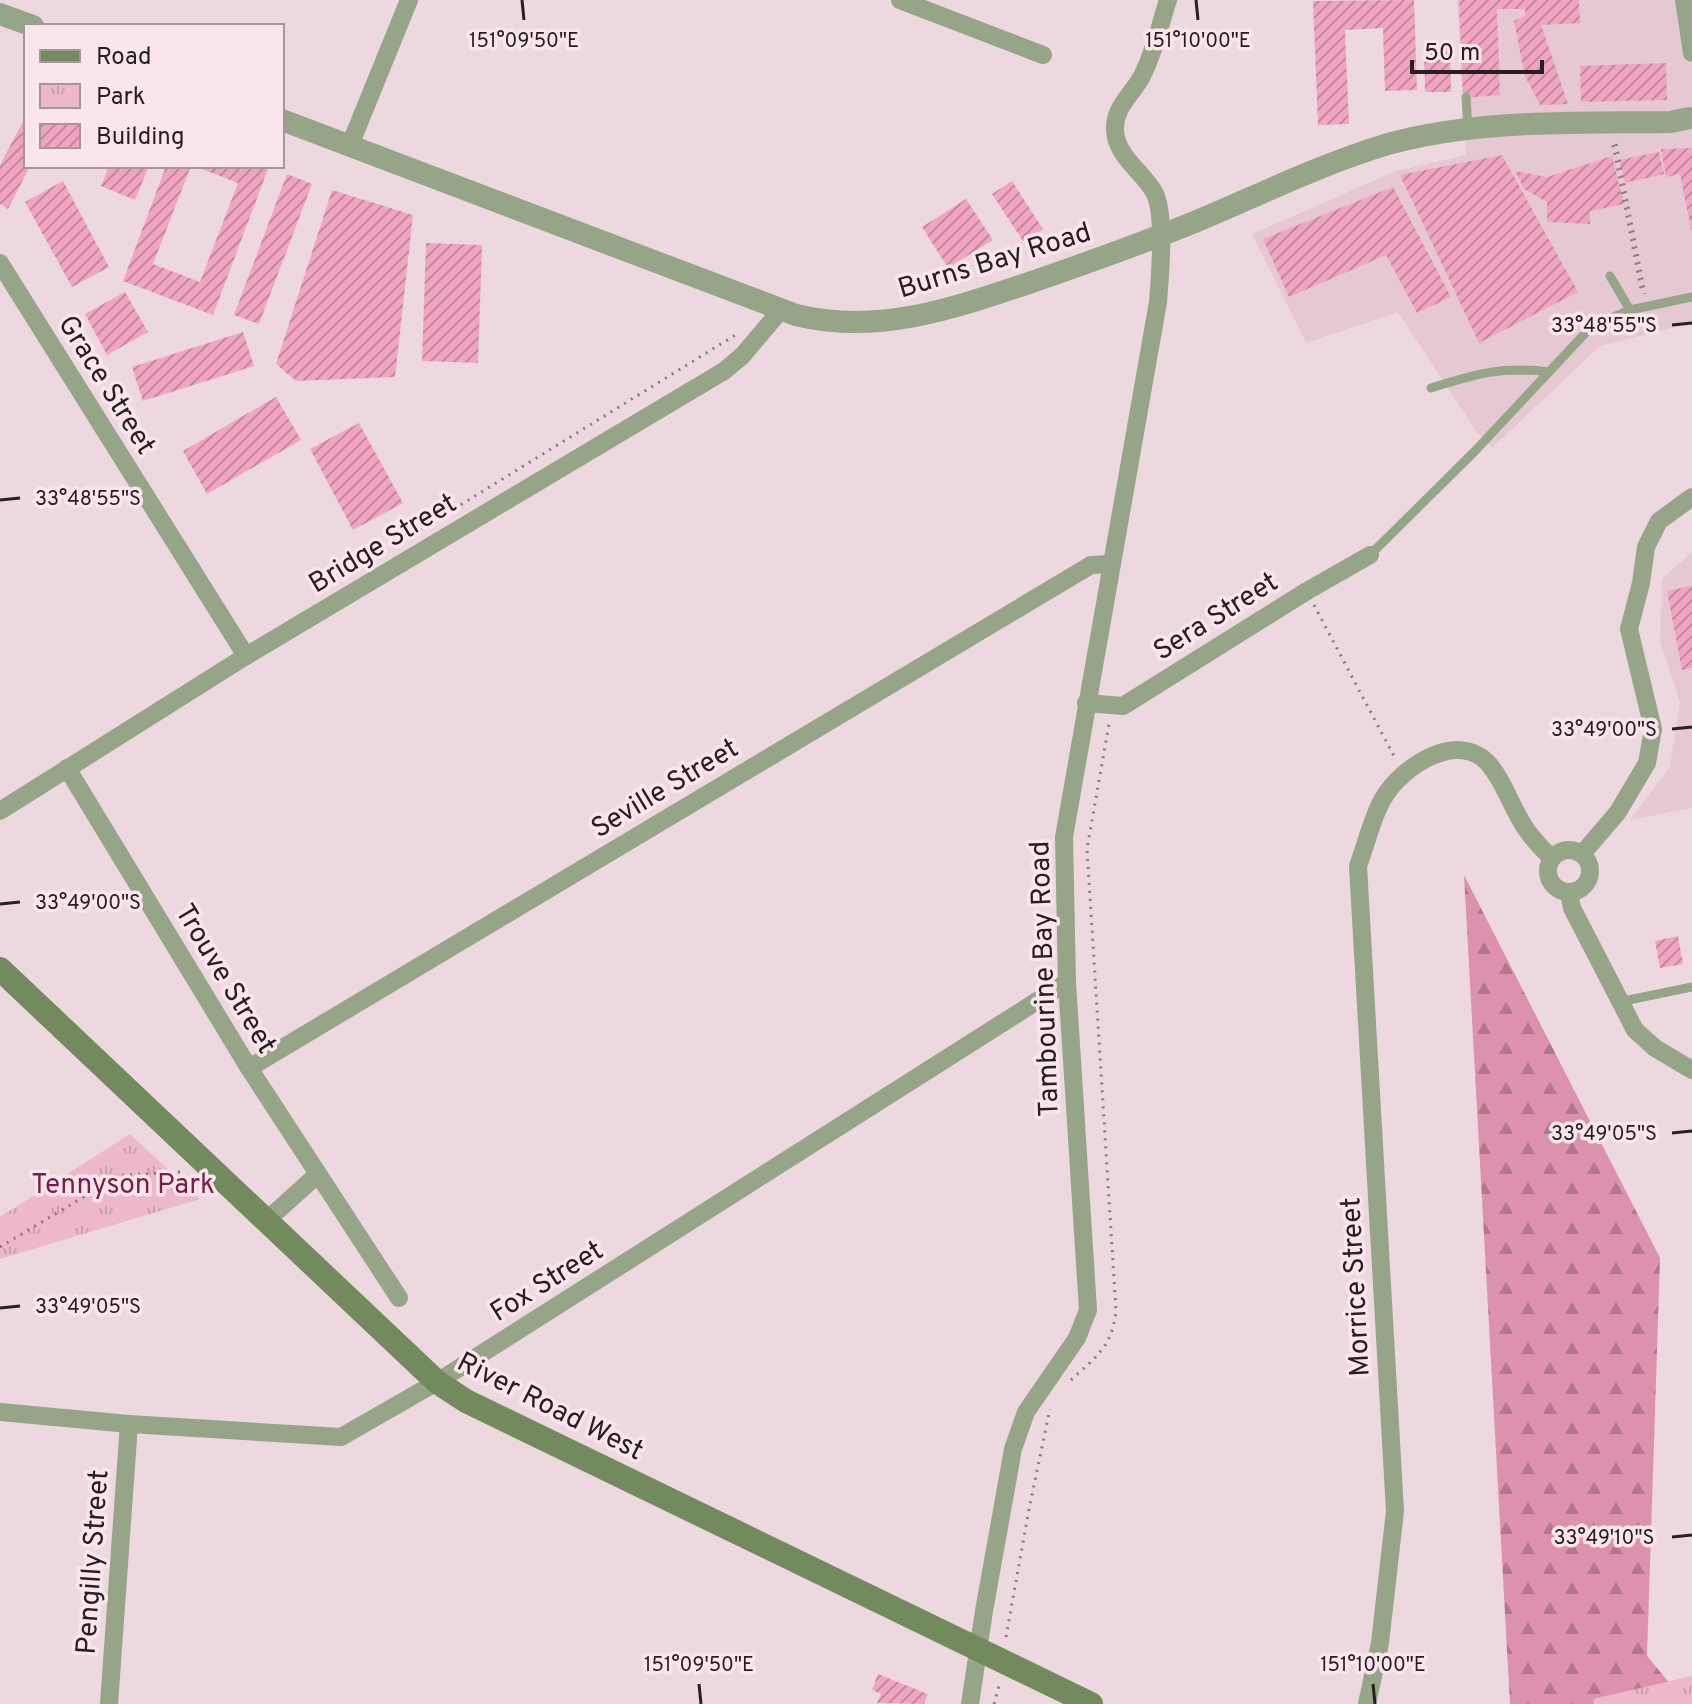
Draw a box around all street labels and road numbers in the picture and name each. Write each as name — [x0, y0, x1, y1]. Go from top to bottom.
street label: Burns Bay Road — [894, 215, 1096, 308]
street label: Grace Street — [48, 309, 163, 462]
street label: Bridge Street — [303, 486, 464, 603]
street label: Sera Street — [1148, 565, 1286, 670]
street label: Seville Street — [585, 731, 746, 848]
street label: Tambourine Bay Road — [1023, 840, 1069, 1118]
street label: Trouve Street — [166, 898, 283, 1061]
street label: Morrice Street — [1334, 1196, 1380, 1377]
street label: Fox Street — [484, 1234, 611, 1331]
street label: River Road West — [450, 1345, 649, 1470]
street label: Pengilly Street — [70, 1469, 118, 1656]

